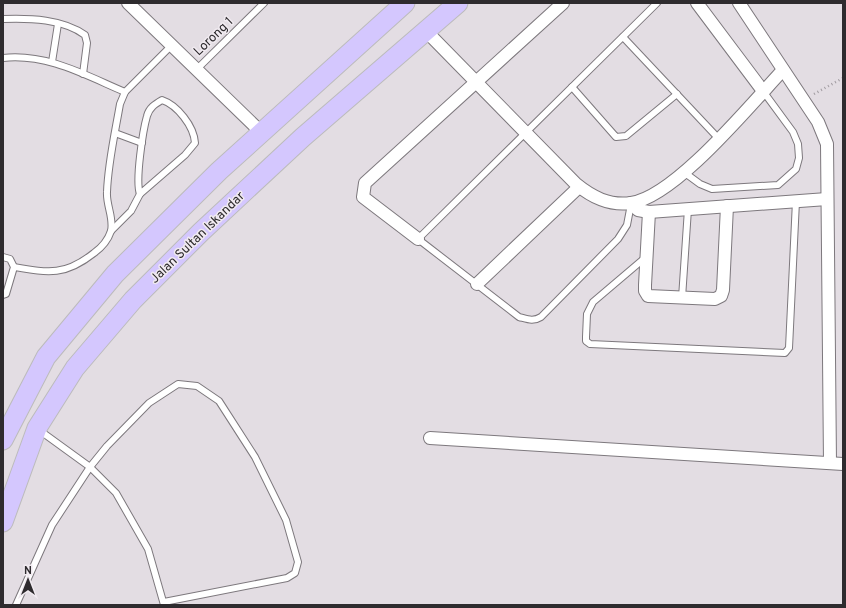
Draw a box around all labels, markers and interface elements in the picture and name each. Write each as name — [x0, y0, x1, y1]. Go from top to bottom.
street label: Lorong 1 — [191, 14, 237, 60]
street label: Jalan Sultan Iskandar — [147, 189, 249, 287]
north arrow — [8, 560, 48, 600]
text: N — [24, 564, 32, 578]

